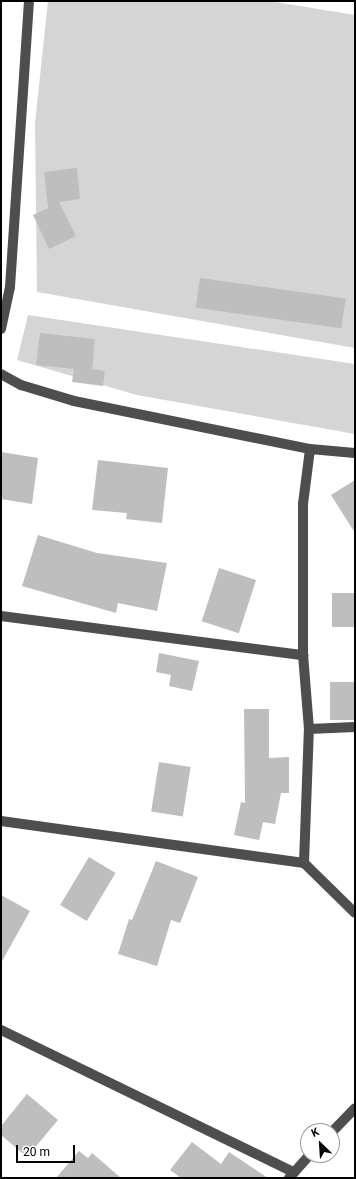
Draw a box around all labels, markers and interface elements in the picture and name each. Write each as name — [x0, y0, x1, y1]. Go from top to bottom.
north arrow — [300, 1123, 340, 1163]
text: K — [309, 1125, 321, 1140]
scale bar — [18, 1137, 77, 1163]
text: 20 m — [23, 1145, 50, 1159]

